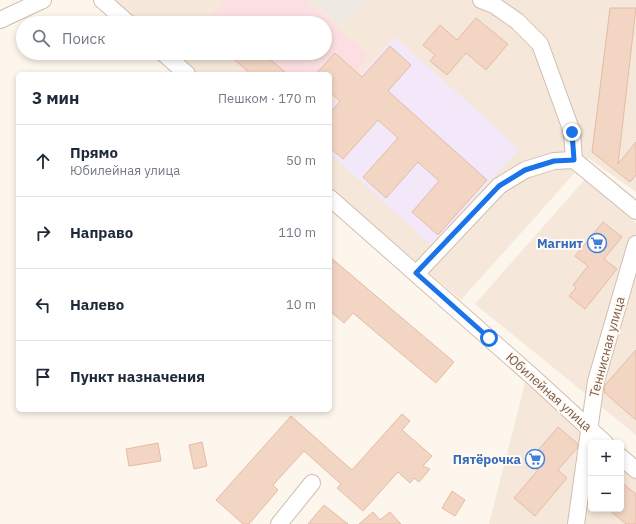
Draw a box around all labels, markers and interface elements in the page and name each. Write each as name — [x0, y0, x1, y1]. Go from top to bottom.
search box — [16, 16, 332, 60]
icon: search — [30, 27, 52, 49]
text: Поиск — [62, 29, 105, 48]
text: 3 мин — [32, 87, 79, 109]
text: Пешком · 170 m — [218, 90, 316, 107]
route end — [563, 123, 581, 141]
text: Прямо — [70, 143, 118, 162]
icon: ahead — [32, 150, 54, 172]
text: 50 m — [286, 152, 316, 169]
text: Юбилейная улица — [70, 162, 180, 179]
icon: right — [32, 222, 54, 244]
text: Направо — [70, 223, 133, 242]
text: 110 m — [278, 224, 316, 241]
supermarket icon: Магнит — [586, 232, 608, 254]
place label: Магнит — [537, 235, 584, 252]
icon: left — [32, 294, 54, 316]
text: Налево — [70, 295, 124, 314]
street label: Теннисная улица — [585, 295, 629, 399]
text: 10 m — [286, 296, 316, 313]
route start — [480, 329, 498, 347]
street label: Юбилейная улица — [502, 349, 596, 435]
icon: arrive — [32, 366, 54, 388]
text: Пункт назначения — [70, 367, 205, 386]
map controls — [588, 440, 624, 512]
button: + — [588, 440, 624, 476]
supermarket icon: Пятёрочка — [524, 448, 546, 470]
place label: Пятёрочка — [453, 451, 521, 468]
button: − — [588, 476, 624, 512]

